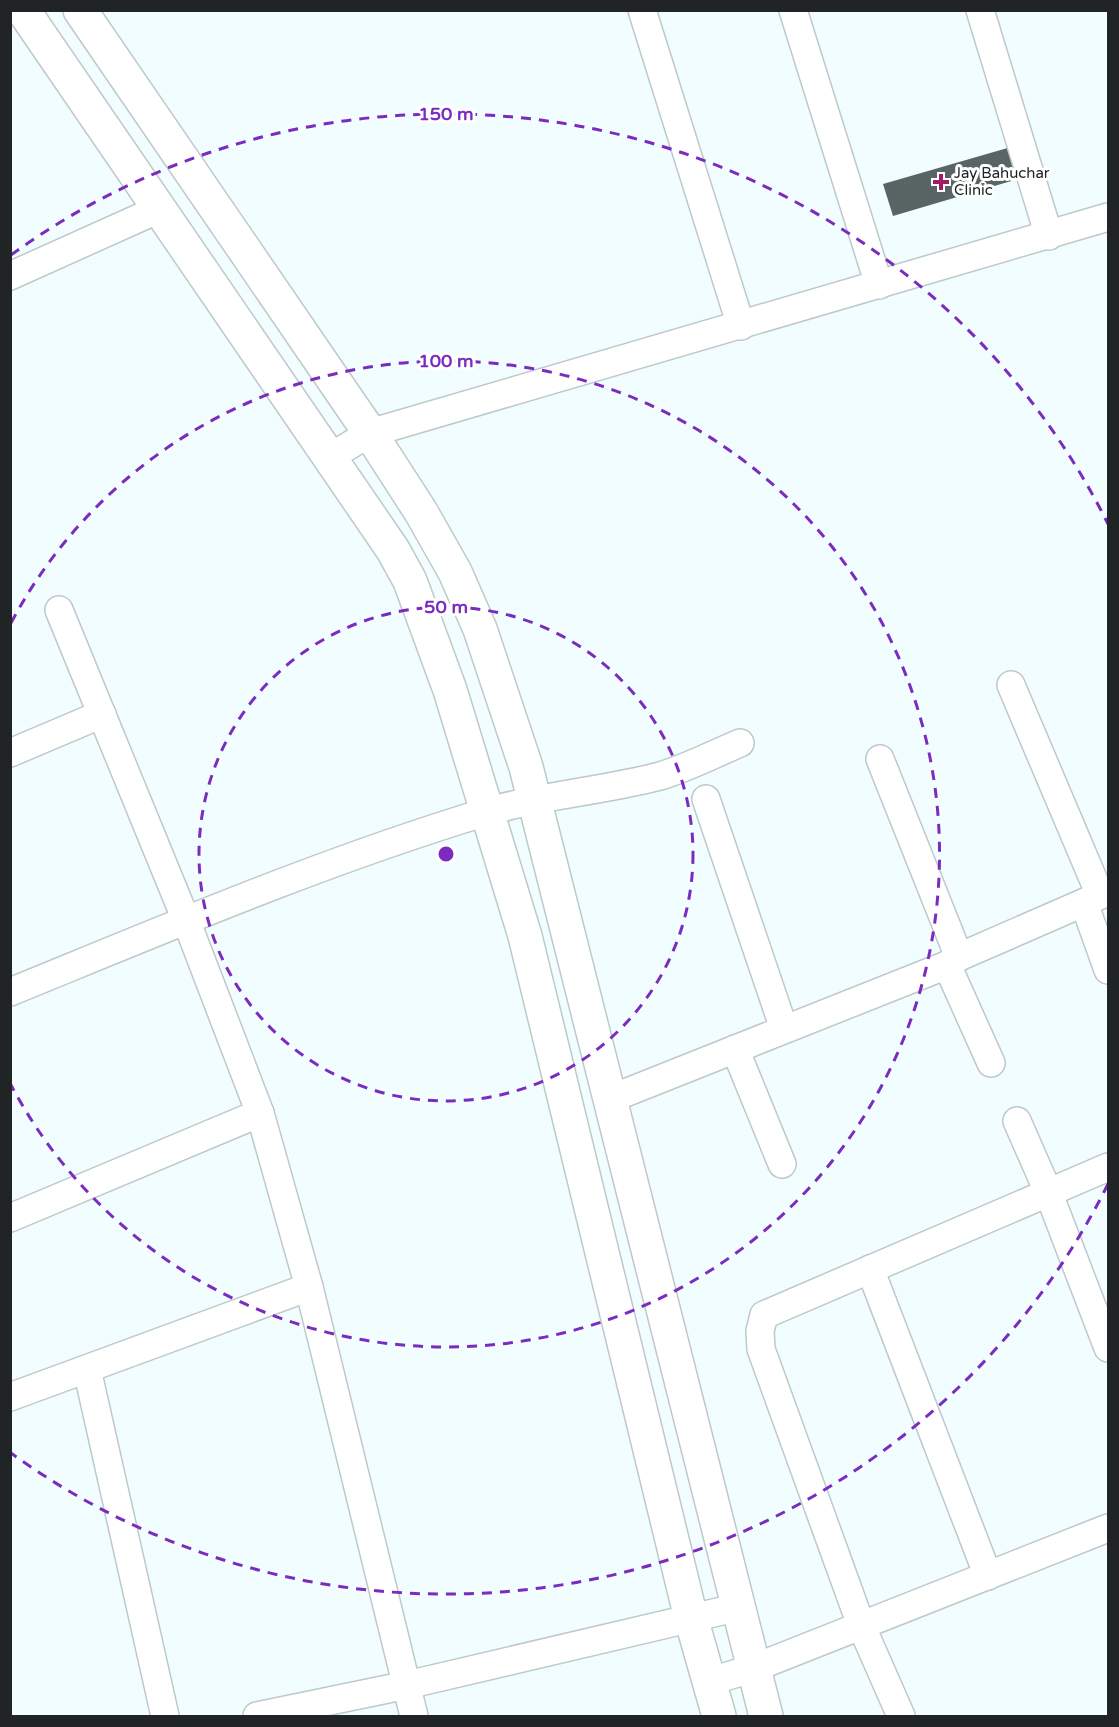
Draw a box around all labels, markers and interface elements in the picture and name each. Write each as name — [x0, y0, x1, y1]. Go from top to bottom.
text: 150 m — [418, 103, 474, 125]
place label: Jay Bahuchar Clinic — [954, 164, 1050, 199]
marker: Jay Bahuchar Clinic — [932, 173, 950, 191]
text: 100 m — [418, 350, 474, 372]
text: 50 m — [424, 596, 468, 618]
centre of rings — [436, 844, 456, 864]

